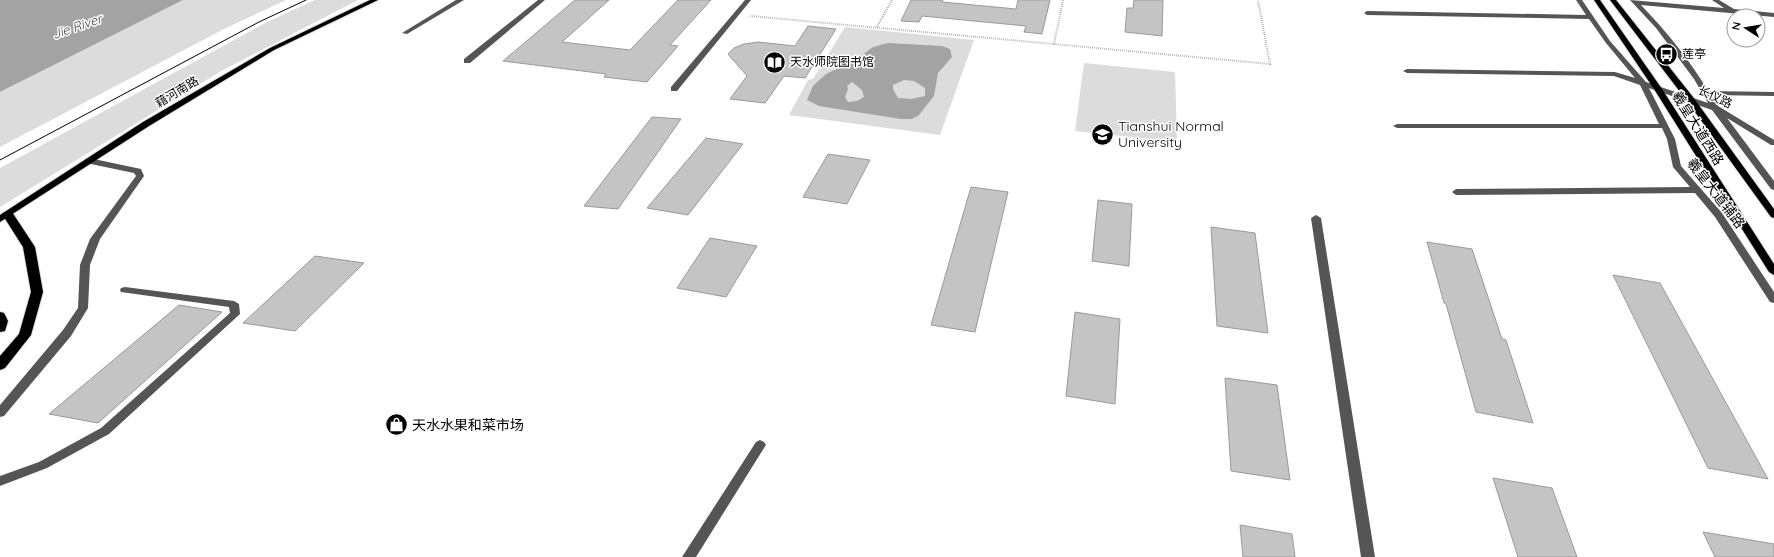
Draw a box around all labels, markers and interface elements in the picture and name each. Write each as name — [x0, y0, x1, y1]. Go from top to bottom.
north arrow — [1726, 8, 1766, 48]
water label: Jie River — [50, 9, 106, 42]
text: N — [1729, 21, 1744, 31]
bus stop icon: 莲亭 — [1653, 41, 1679, 67]
place label: 莲亭 — [1682, 46, 1706, 61]
library icon: 天水师院图书馆 — [762, 49, 788, 75]
place label: 天水师院图书馆 — [790, 54, 874, 69]
street label: 藉河南路 — [152, 73, 201, 110]
street label: 长仪路 — [1696, 82, 1735, 111]
street label: 羲皇大道西路 — [1668, 88, 1728, 168]
place label: Tianshui Normal University — [1118, 117, 1224, 151]
school or university icon: Tianshui Normal University — [1090, 121, 1116, 147]
street label: 羲皇大道辅路 — [1683, 154, 1749, 232]
shop icon: 天水水果和菜市场 — [384, 412, 410, 438]
place label: 天水水果和菜市场 — [412, 416, 524, 434]

